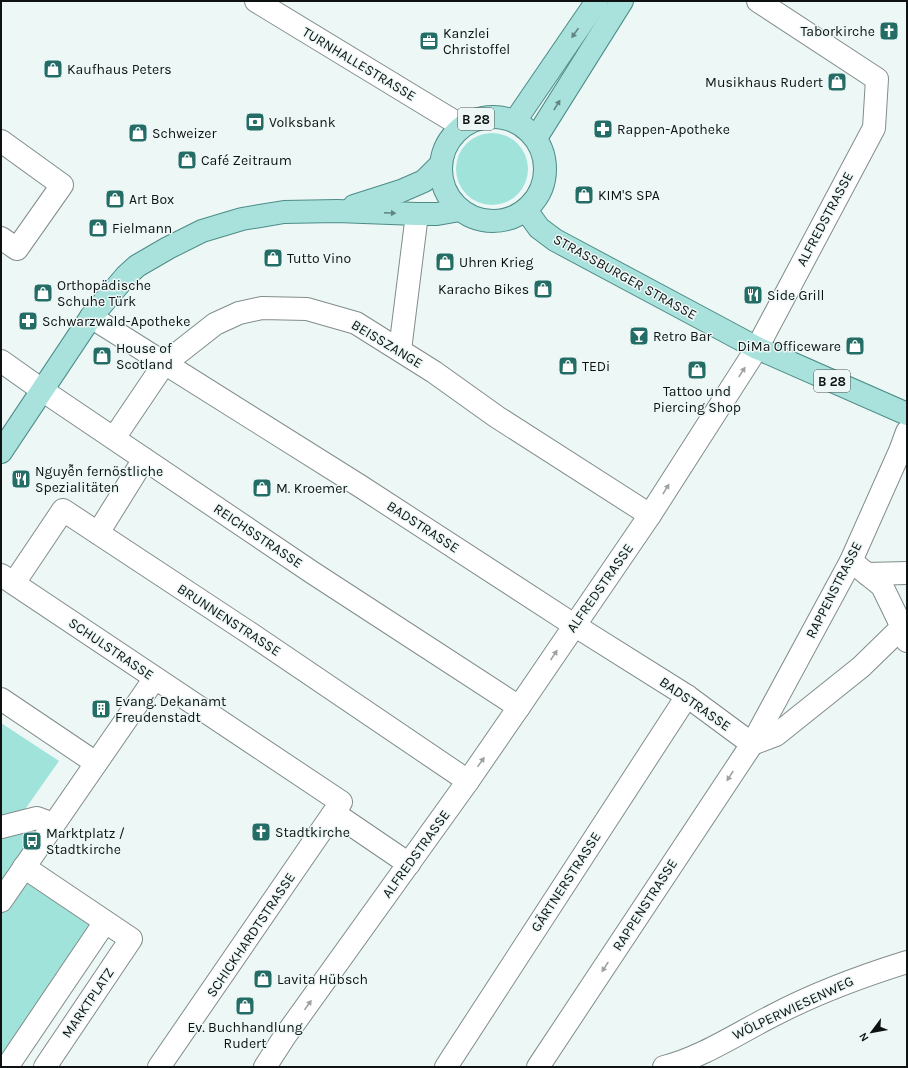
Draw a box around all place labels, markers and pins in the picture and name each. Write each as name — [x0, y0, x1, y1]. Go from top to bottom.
church icon: Taborkirche — [878, 20, 900, 42]
place label: Taborkirche — [801, 23, 875, 40]
place label: Kanzlei Christoffel — [443, 25, 510, 58]
office icon: Kanzlei Christoffel — [418, 30, 440, 52]
shop icon: Kaufhaus Peters — [42, 58, 64, 80]
place label: Kaufhaus Peters — [67, 61, 172, 78]
shop icon: Musikhaus Rudert — [826, 71, 848, 93]
place label: Musikhaus Rudert — [705, 74, 823, 91]
bank icon: Volksbank — [244, 111, 266, 133]
place label: Volksbank — [269, 114, 336, 131]
pharmacy icon: Rappen-Apotheke — [592, 118, 614, 140]
place label: Rappen-Apotheke — [617, 121, 730, 138]
shop icon: Schweizer — [127, 122, 149, 144]
place label: Schweizer — [152, 125, 217, 142]
shop icon: Café Zeitraum — [176, 149, 198, 171]
place label: Café Zeitraum — [201, 152, 292, 169]
shop icon: KIM'S SPA — [573, 184, 595, 206]
place label: KIM'S SPA — [598, 187, 660, 204]
shop icon: Art Box — [104, 188, 126, 210]
place label: Art Box — [129, 191, 174, 208]
shop icon: Fielmann — [87, 217, 109, 239]
place label: Fielmann — [112, 220, 172, 237]
shop icon: Tutto Vino — [262, 247, 284, 269]
place label: Tutto Vino — [287, 250, 351, 267]
shop icon: Uhren Krieg — [434, 251, 456, 273]
place label: Uhren Krieg — [459, 254, 534, 271]
place label: Orthopädische Schuhe Türk — [57, 277, 151, 310]
shop icon: Karacho Bikes — [532, 278, 554, 300]
place label: Karacho Bikes — [438, 281, 529, 298]
shop icon: Orthopädische Schuhe Türk — [32, 282, 54, 304]
restaurant icon: Side Grill — [742, 284, 764, 306]
place label: Side Grill — [767, 287, 825, 304]
pharmacy icon: Schwarzwald-Apotheke — [17, 310, 39, 332]
place label: Schwarzwald-Apotheke — [42, 313, 190, 330]
bar icon: Retro Bar — [628, 325, 650, 347]
place label: Retro Bar — [653, 328, 712, 345]
shop icon: DiMa Officeware — [844, 335, 866, 357]
place label: DiMa Officeware — [737, 338, 841, 355]
place label: House of Scotland — [116, 340, 173, 373]
shop icon: House of Scotland — [91, 345, 113, 367]
shop icon: TEDi — [557, 355, 579, 377]
place label: TEDi — [582, 358, 610, 375]
shop icon: Tattoo und Piercing Shop — [686, 359, 708, 381]
place label: Tattoo und Piercing Shop — [653, 383, 741, 416]
place label: Nguyễn fernöstliche Spezialitäten — [35, 463, 163, 496]
restaurant icon: Nguyễn fernöstliche Spezialitäten — [10, 468, 32, 490]
shop icon: M. Kroemer — [251, 477, 273, 499]
place label: M. Kroemer — [276, 480, 348, 497]
place label: Evang. Dekanamt Freudenstadt — [115, 693, 226, 726]
building icon: Evang. Dekanamt Freudenstadt — [90, 698, 112, 720]
church icon: Stadtkirche — [250, 821, 272, 843]
place label: Stadtkirche — [275, 824, 350, 841]
place label: Marktplatz / Stadtkirche — [46, 825, 125, 858]
bus stop icon: Marktplatz / Stadtkirche — [21, 830, 43, 852]
shop icon: Lavita Hübsch — [252, 968, 274, 990]
place label: Lavita Hübsch — [277, 971, 368, 988]
shop icon: Ev. Buchhandlung Rudert — [234, 995, 256, 1017]
place label: Ev. Buchhandlung Rudert — [187, 1019, 303, 1052]

